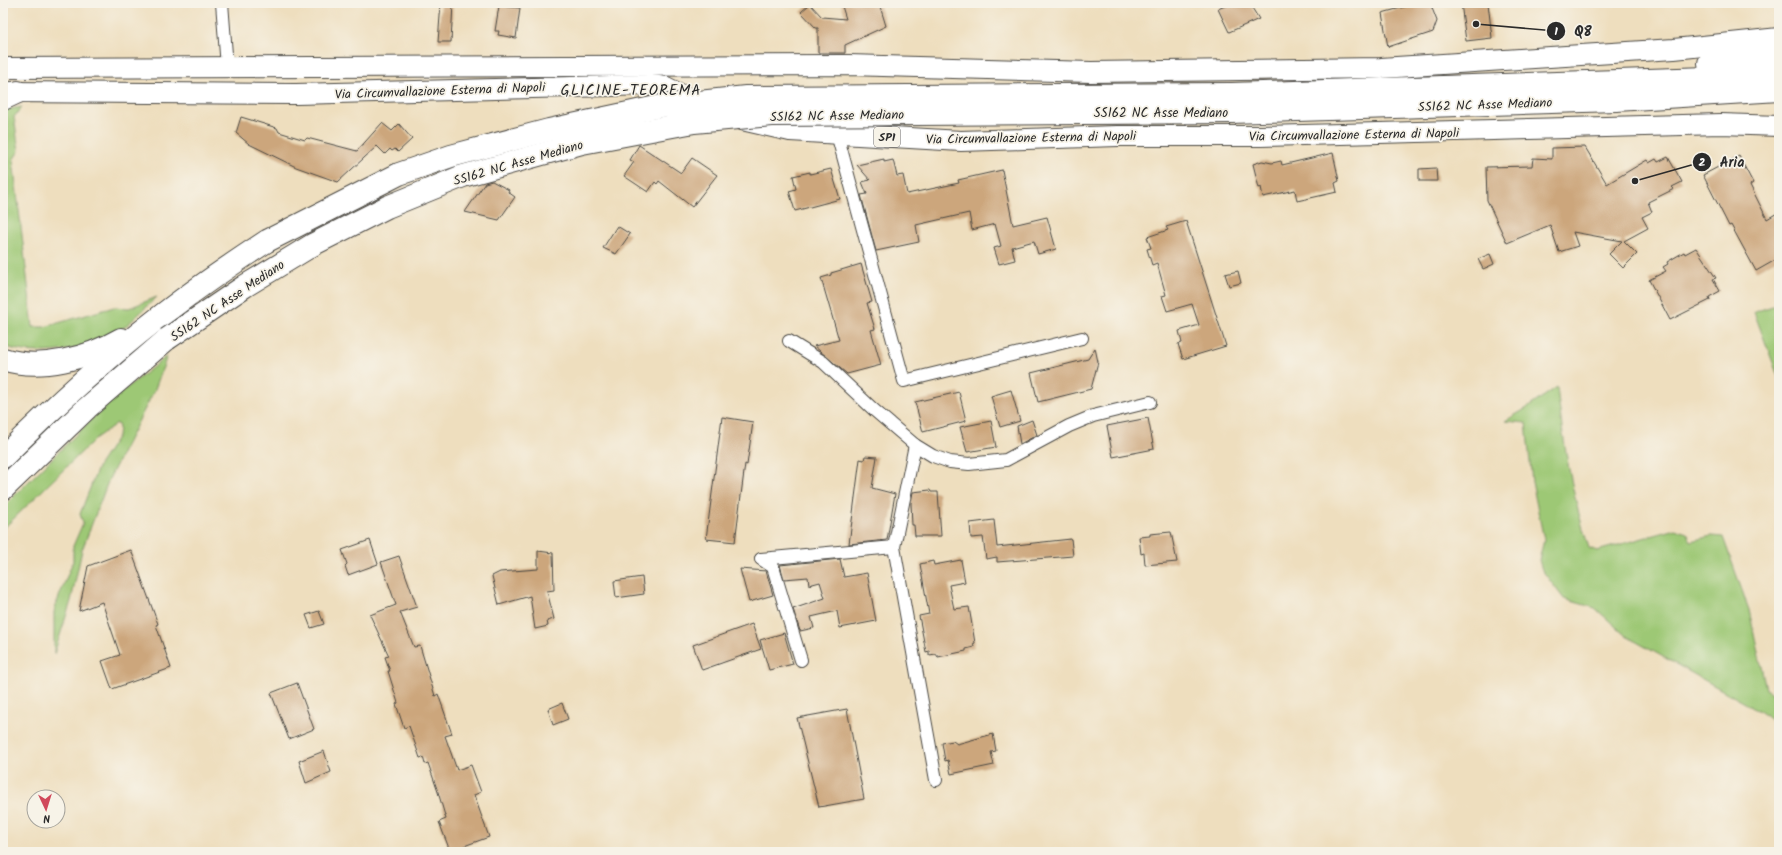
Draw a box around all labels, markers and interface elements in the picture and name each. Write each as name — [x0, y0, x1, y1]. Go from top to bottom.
callout: Q8 — [1546, 18, 1600, 44]
text: Q8 — [1574, 21, 1592, 43]
text: 1 — [1554, 22, 1558, 41]
street label: Via Circumvallazione Esterna di Napoli — [335, 77, 546, 106]
district label: GLICINE-TEOREMA — [561, 79, 701, 103]
street label: SS162 NC Asse Mediano — [1418, 93, 1553, 118]
street label: SS162 NC Asse Mediano — [1094, 103, 1228, 124]
street label: SS162 NC Asse Mediano — [770, 105, 904, 128]
street label: Via Circumvallazione Esterna di Napoli — [1249, 123, 1460, 148]
street label: Via Circumvallazione Esterna di Napoli — [926, 126, 1137, 151]
road number: SP1 — [874, 127, 900, 147]
street label: SS162 NC Asse Mediano — [451, 135, 586, 192]
callout: Aria — [1692, 149, 1753, 175]
text: Aria — [1720, 152, 1744, 174]
text: 2 — [1699, 153, 1706, 172]
street label: SS162 NC Asse Mediano — [166, 255, 289, 348]
north arrow — [26, 789, 66, 829]
text: N — [42, 809, 51, 827]

